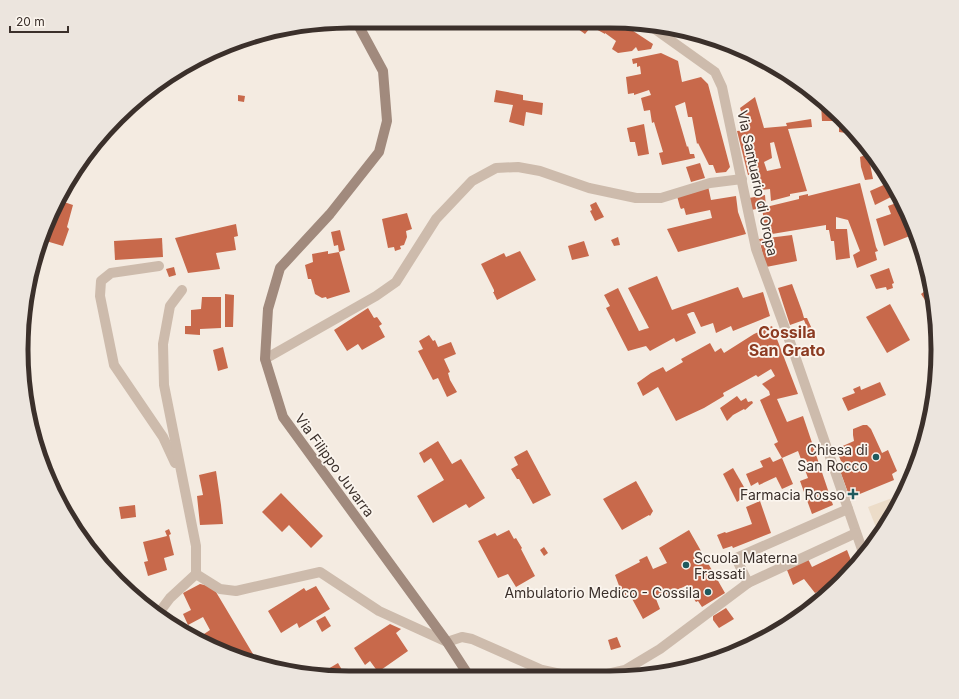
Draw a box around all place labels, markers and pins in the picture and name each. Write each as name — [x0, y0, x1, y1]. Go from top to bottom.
place label: Chiesa di San Rocco — [797, 441, 868, 474]
marker: Chiesa di San Rocco — [871, 452, 881, 462]
place label: Farmacia Rosso — [740, 486, 845, 503]
marker: Farmacia Rosso — [848, 489, 858, 499]
place label: Scuola Materna Frassati — [694, 549, 798, 582]
marker: Scuola Materna Frassati — [681, 560, 691, 570]
place label: Ambulatorio Medico - Cossila — [504, 584, 700, 601]
marker: Ambulatorio Medico - Cossila — [703, 587, 713, 597]

